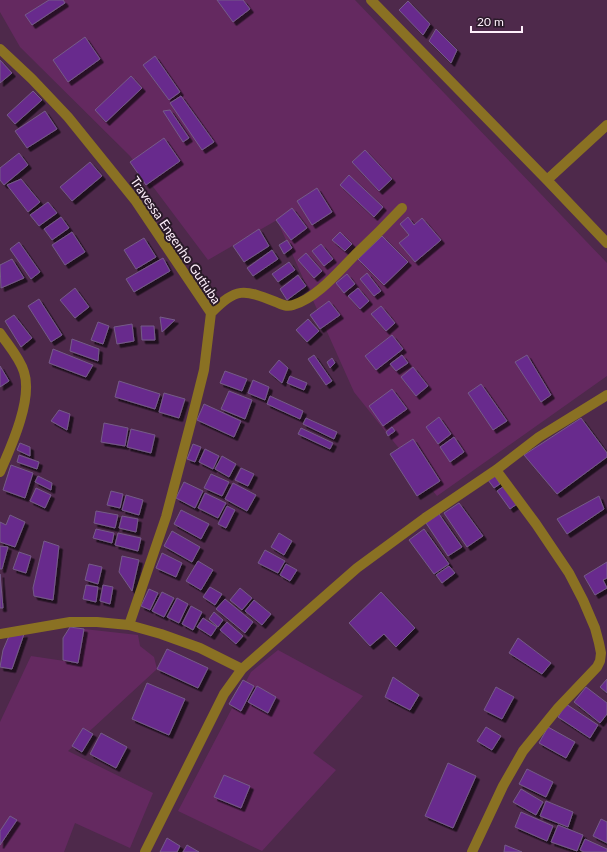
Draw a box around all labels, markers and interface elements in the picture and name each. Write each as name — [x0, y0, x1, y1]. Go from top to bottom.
scale bar — [471, 8, 522, 34]
text: 20 m — [477, 14, 504, 29]
street label: Travessa Engenho Gutiuba — [127, 173, 225, 307]

